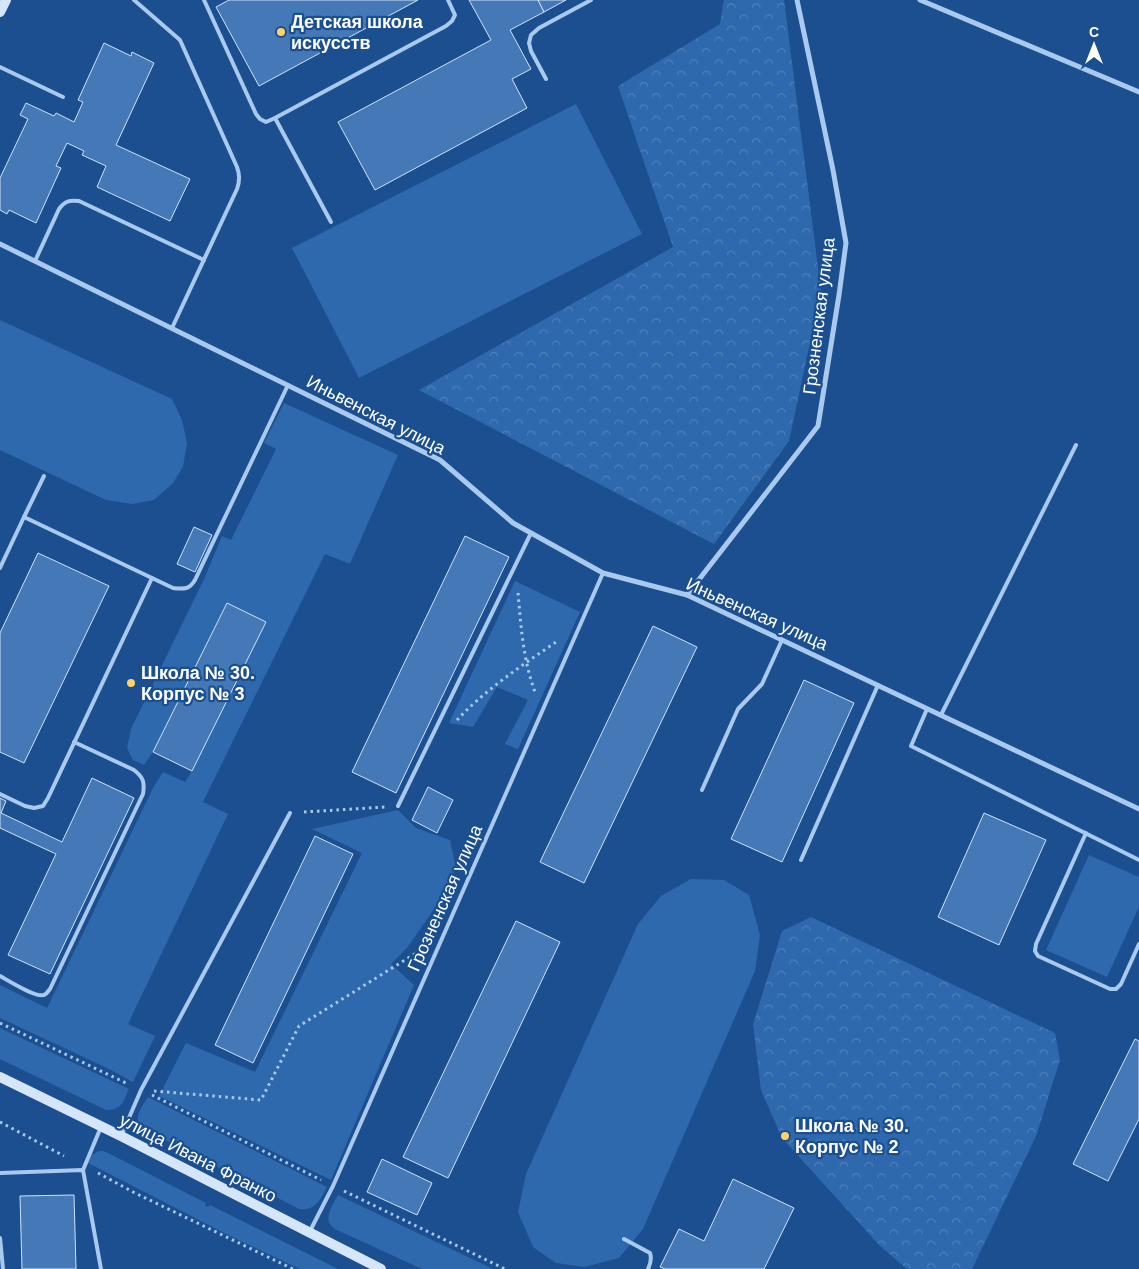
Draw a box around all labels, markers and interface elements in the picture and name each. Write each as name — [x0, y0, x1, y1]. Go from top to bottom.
place label: Детская школа искусств — [291, 12, 424, 53]
north arrow — [1069, 20, 1119, 70]
text: С — [1089, 24, 1099, 40]
marker: Детская школа искусств — [275, 26, 287, 38]
street label: Грозненская улица — [799, 235, 839, 396]
street label: Иньвенская улица — [303, 371, 450, 459]
street label: Иньвенская улица — [683, 574, 832, 655]
place label: Школа № 30. Корпус № 3 — [141, 663, 255, 704]
marker: Школа № 30. Корпус № 3 — [125, 677, 137, 689]
street label: Грозненская улица — [404, 821, 487, 974]
street label: улица Ивана Франко — [116, 1110, 280, 1206]
place label: Школа № 30. Корпус № 2 — [795, 1116, 909, 1157]
marker: Школа № 30. Корпус № 2 — [779, 1130, 791, 1142]

